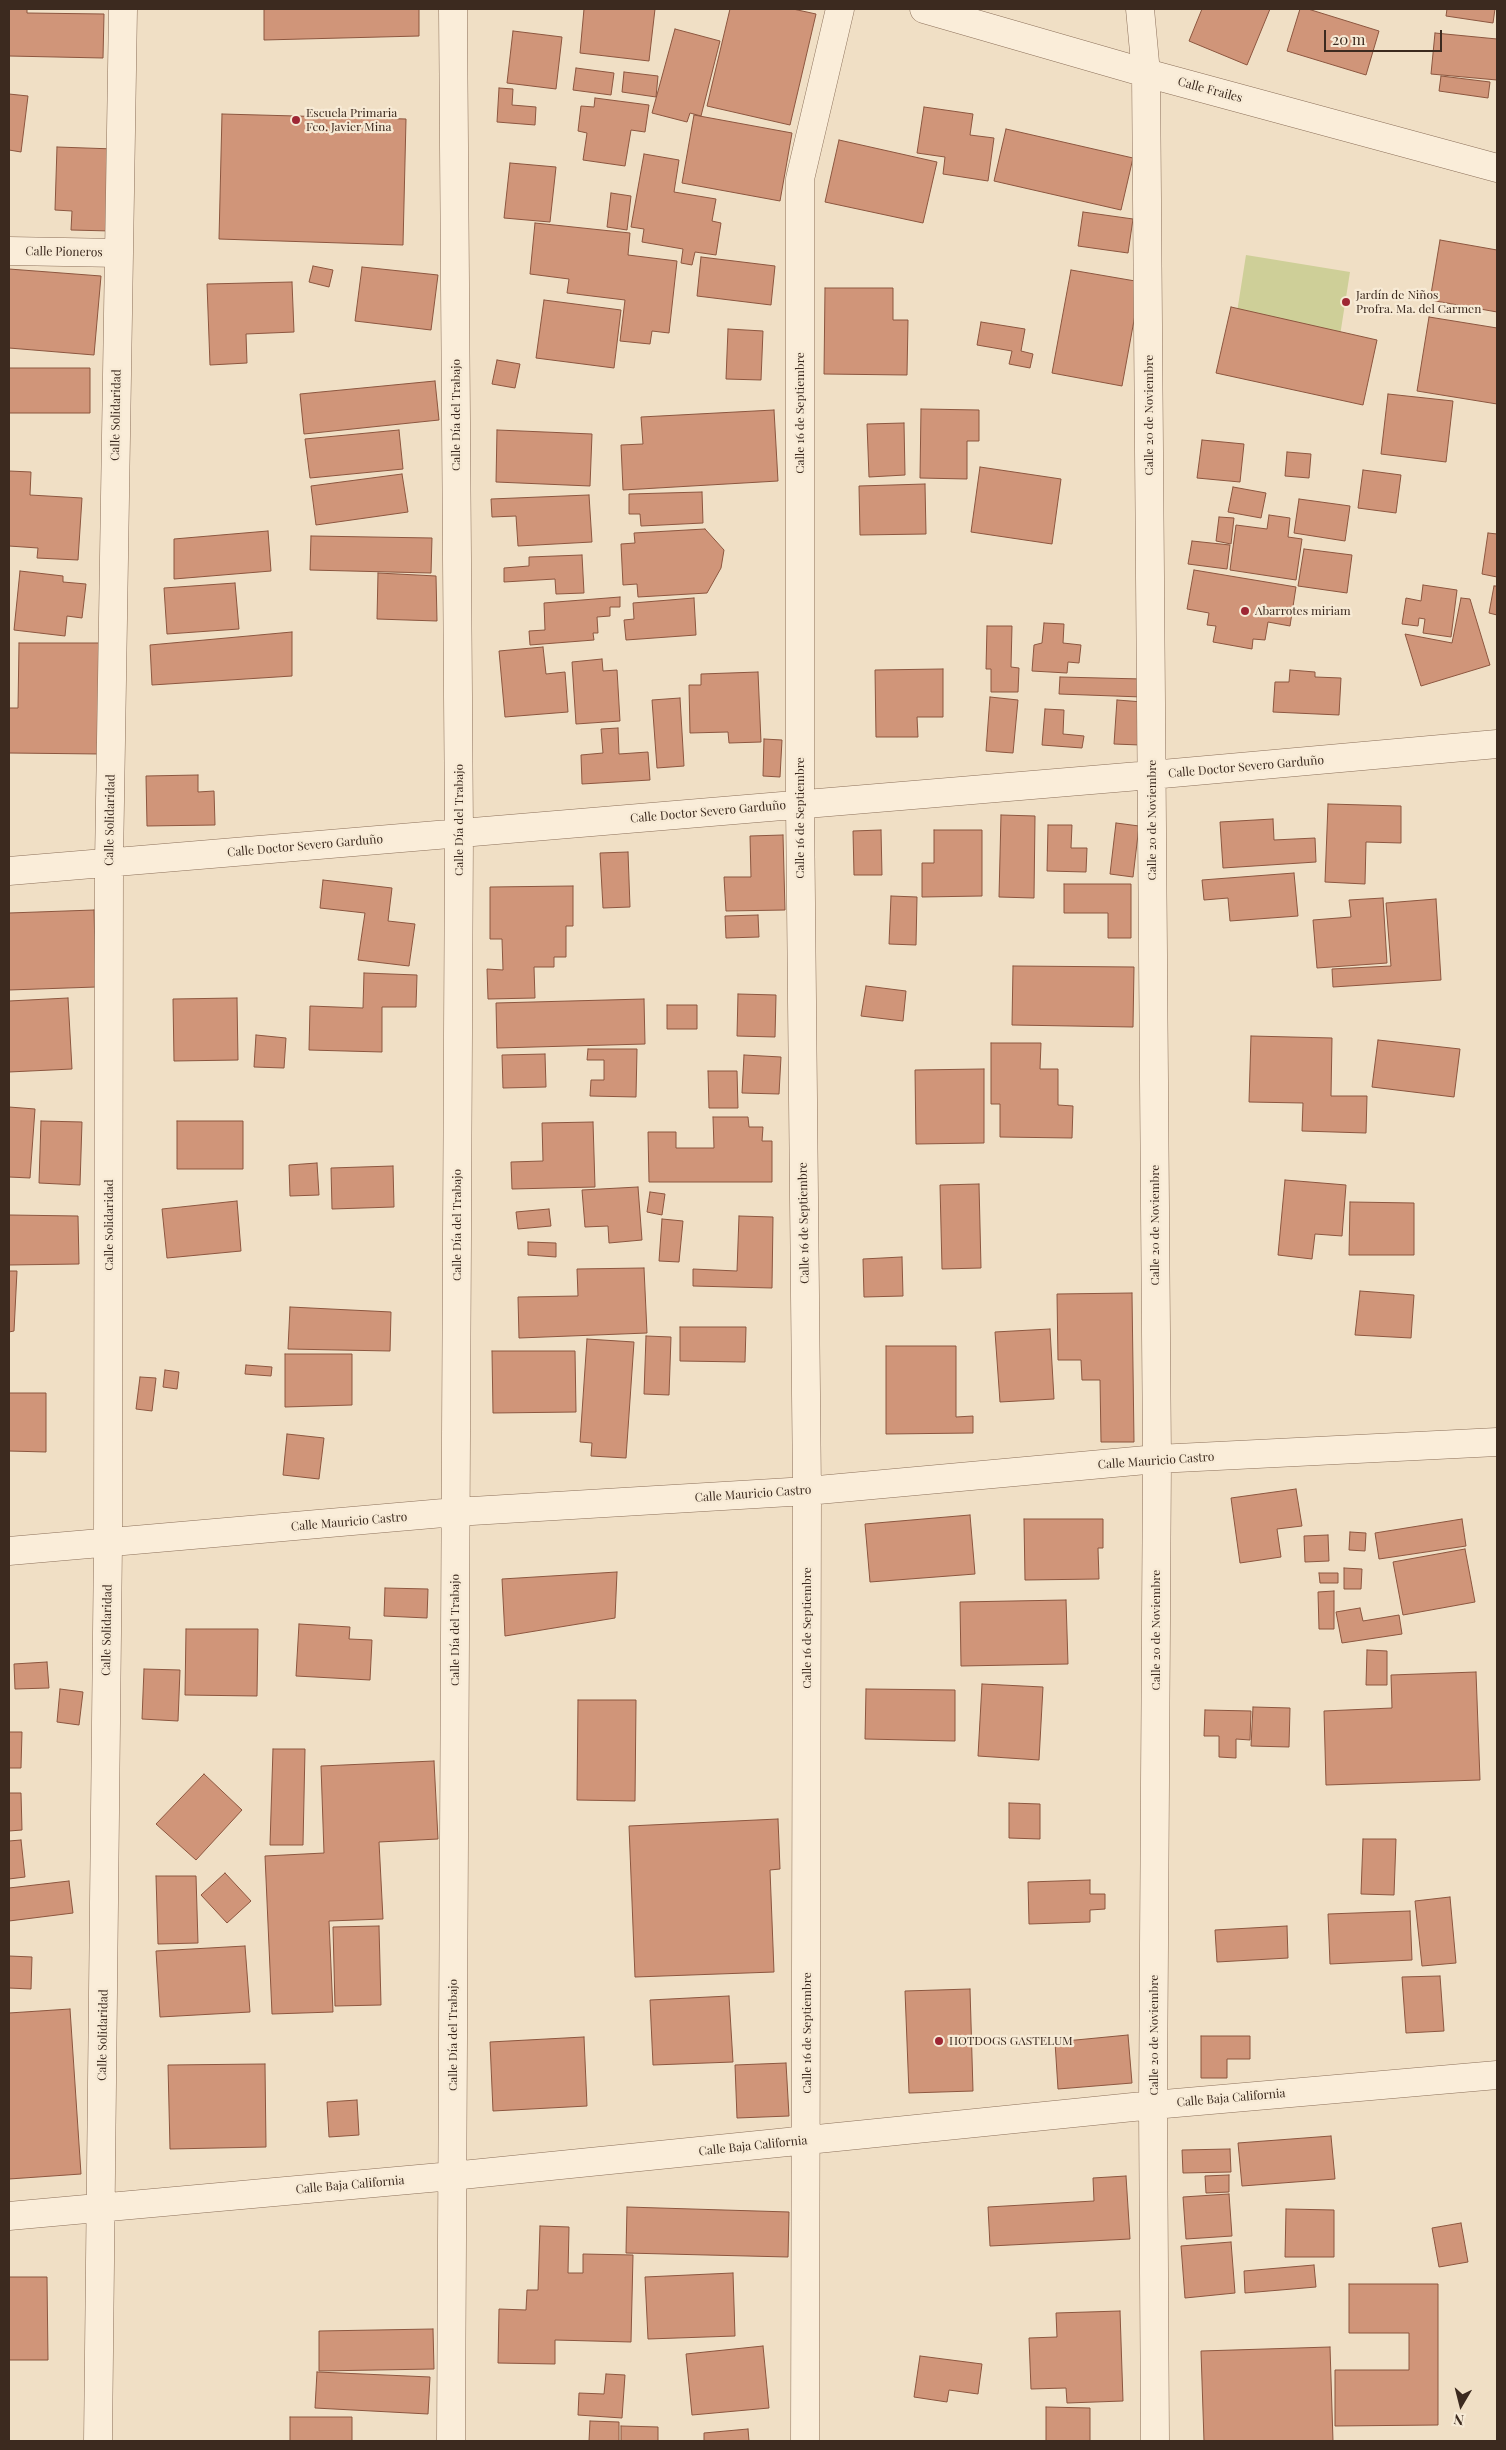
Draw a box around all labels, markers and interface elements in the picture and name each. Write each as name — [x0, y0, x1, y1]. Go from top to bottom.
scale bar — [1326, 20, 1444, 52]
text: 20 m — [1332, 29, 1365, 49]
street label: Calle Frailes — [1176, 74, 1244, 106]
place label: Escuela Primaria Fco. Javier Mina — [306, 106, 397, 134]
marker: Escuela Primaria Fco. Javier Mina — [290, 114, 302, 126]
street label: Calle Pioneros — [25, 244, 103, 260]
place label: Jardín de Niños Profra. Ma. del Carmen — [1356, 288, 1481, 316]
marker: Jardín de Niños Profra. Ma. del Carmen — [1340, 296, 1352, 308]
street label: Calle 16 de Septiembre — [793, 352, 807, 474]
street label: Calle 20 de Noviembre — [1142, 355, 1156, 475]
street label: Calle Día del Trabajo — [449, 359, 463, 471]
street label: Calle Solidaridad — [108, 369, 124, 461]
place label: Abarrotes miriam — [1255, 604, 1351, 618]
marker: Abarrotes miriam — [1239, 605, 1251, 617]
street label: Calle Doctor Severo Garduño — [1167, 753, 1325, 781]
street label: Calle 16 de Septiembre — [793, 757, 807, 879]
street label: Calle 20 de Noviembre — [1145, 760, 1159, 880]
street label: Calle Día del Trabajo — [452, 764, 466, 876]
street label: Calle Solidaridad — [102, 774, 118, 866]
street label: Calle Doctor Severo Garduño — [629, 798, 787, 826]
street label: Calle Doctor Severo Garduño — [226, 832, 384, 860]
street label: Calle 16 de Septiembre — [796, 1162, 812, 1284]
street label: Calle 20 de Noviembre — [1148, 1165, 1162, 1285]
street label: Calle Día del Trabajo — [450, 1169, 464, 1281]
street label: Calle Solidaridad — [102, 1179, 116, 1271]
street label: Calle Mauricio Castro — [1097, 1450, 1215, 1472]
street label: Calle Mauricio Castro — [694, 1483, 812, 1505]
street label: Calle Mauricio Castro — [290, 1510, 408, 1534]
street label: Calle 16 de Septiembre — [800, 1567, 814, 1689]
street label: Calle 20 de Noviembre — [1149, 1570, 1163, 1690]
street label: Calle Día del Trabajo — [448, 1574, 462, 1686]
street label: Calle Solidaridad — [99, 1584, 115, 1676]
street label: Calle 16 de Septiembre — [800, 1972, 814, 2094]
street label: Calle 20 de Noviembre — [1147, 1975, 1161, 2095]
street label: Calle Día del Trabajo — [446, 1979, 460, 2091]
street label: Calle Solidaridad — [95, 1989, 111, 2081]
place label: HOTDOGS GASTELUM — [949, 2034, 1073, 2048]
marker: HOTDOGS GASTELUM — [933, 2035, 945, 2047]
street label: Calle Baja California — [1176, 2086, 1286, 2110]
street label: Calle Baja California — [698, 2133, 808, 2159]
street label: Calle Baja California — [295, 2173, 405, 2197]
north arrow — [1436, 2380, 1486, 2430]
text: N — [1453, 2410, 1465, 2430]

